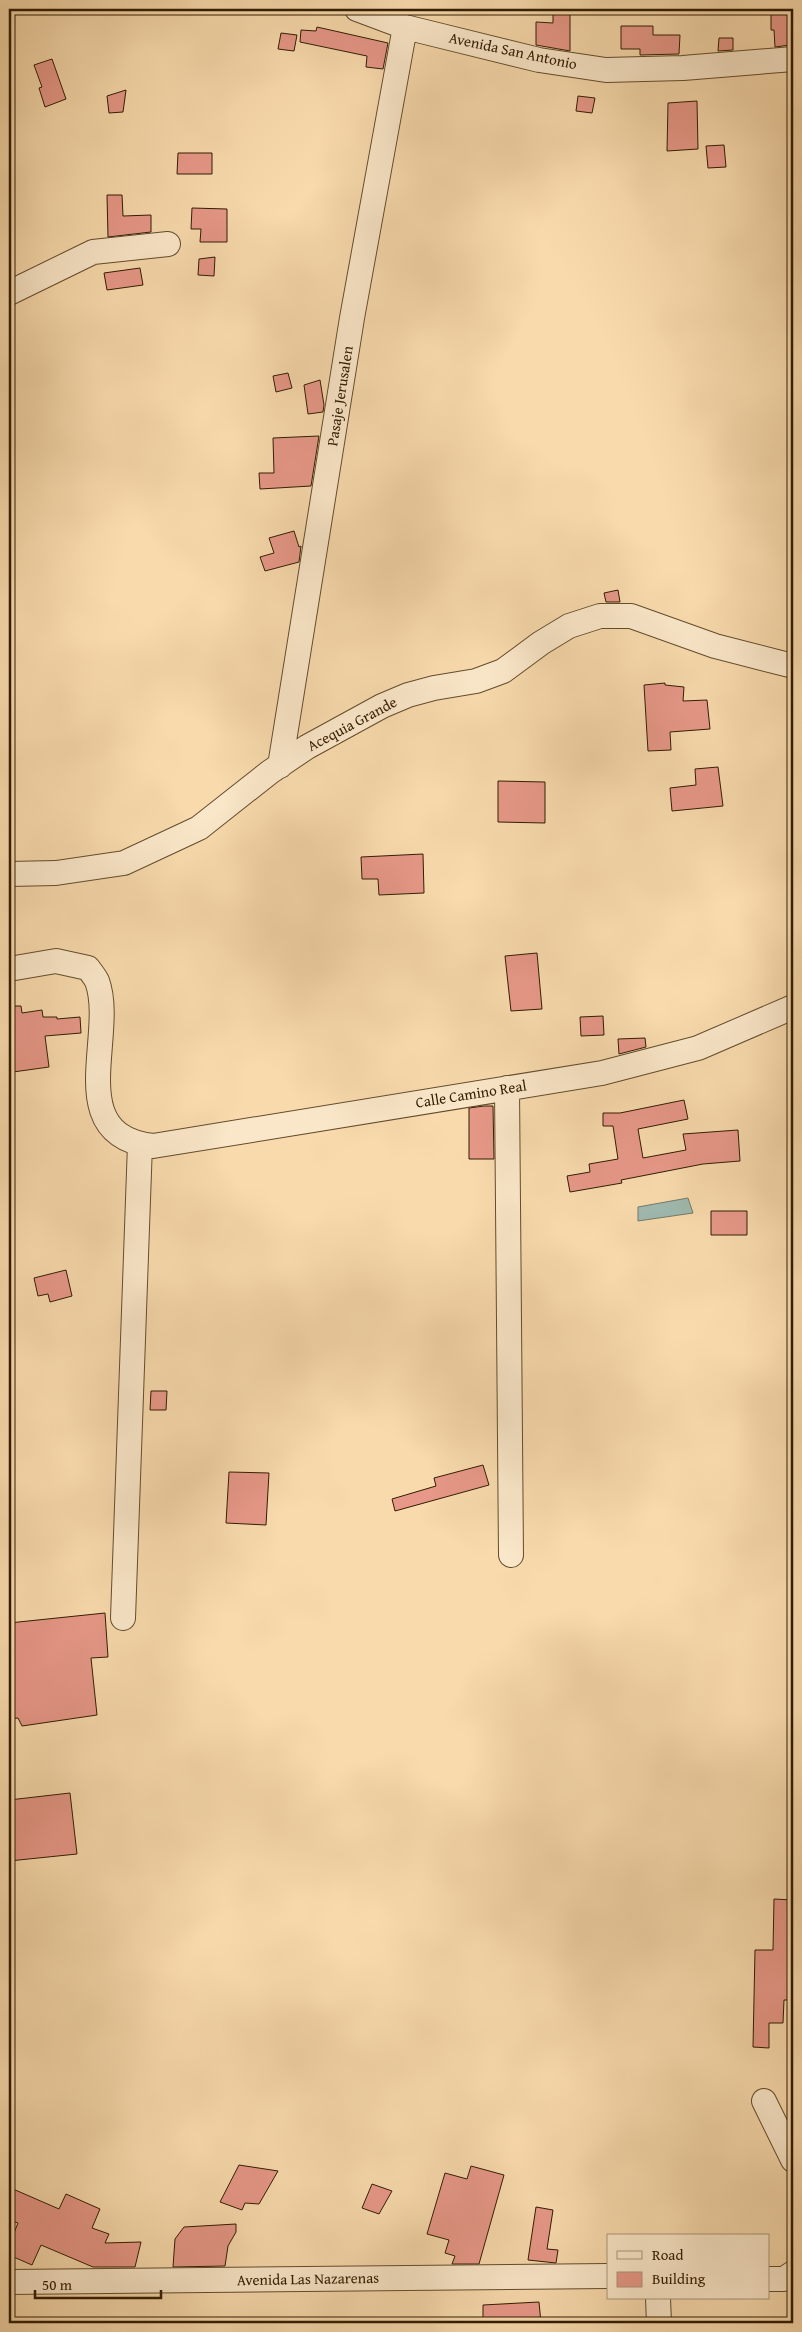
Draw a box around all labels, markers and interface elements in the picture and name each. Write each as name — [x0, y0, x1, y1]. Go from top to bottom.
street label: Avenida San Antonio — [447, 27, 579, 74]
street label: Pasaje Jerusalen — [321, 344, 358, 448]
street label: Acequia Grande — [303, 691, 400, 756]
street label: Calle Camino Real — [414, 1074, 528, 1113]
legend — [607, 2234, 770, 2300]
text: Road — [652, 2244, 683, 2265]
scale bar — [35, 2267, 161, 2299]
street label: Avenida Las Nazarenas — [237, 2267, 379, 2290]
text: Building — [652, 2268, 706, 2289]
text: 50 m — [42, 2274, 73, 2295]

